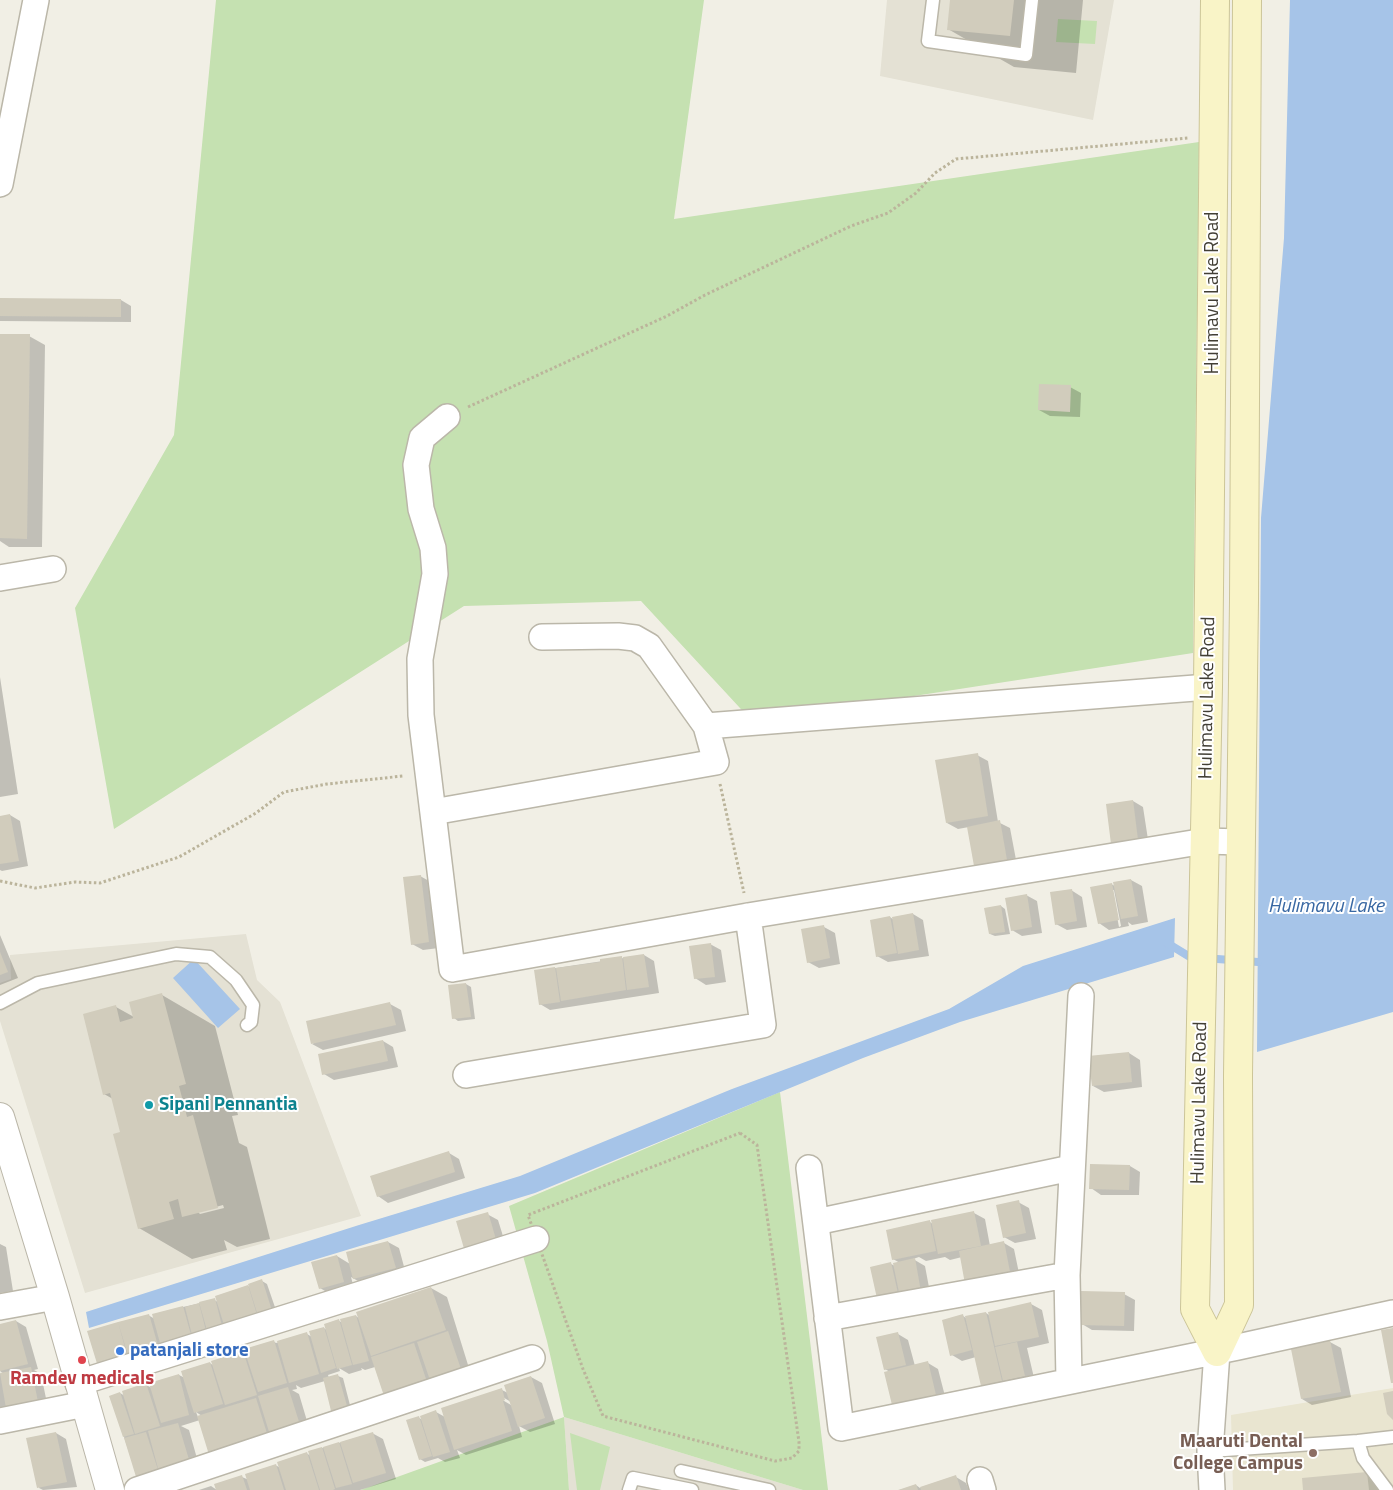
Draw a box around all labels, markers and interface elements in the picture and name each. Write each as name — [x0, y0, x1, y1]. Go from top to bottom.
street label: Hulimavu Lake Road — [1202, 212, 1224, 374]
street label: Hulimavu Lake Road — [1195, 617, 1221, 779]
water label: Hulimavu Lake — [1268, 895, 1384, 919]
street label: Hulimavu Lake Road — [1187, 1022, 1213, 1184]
place label: Sipani Pennantia — [159, 1094, 298, 1116]
marker: Sipani Pennantia — [143, 1099, 155, 1111]
place label: patanjali store — [130, 1340, 249, 1362]
marker: patanjali store — [114, 1345, 126, 1357]
marker: Ramdev medicals — [76, 1354, 88, 1366]
place label: Ramdev medicals — [10, 1368, 154, 1390]
place label: Maaruti Dental College Campus — [1173, 1431, 1303, 1475]
marker: Maaruti Dental College Campus — [1307, 1447, 1319, 1459]

